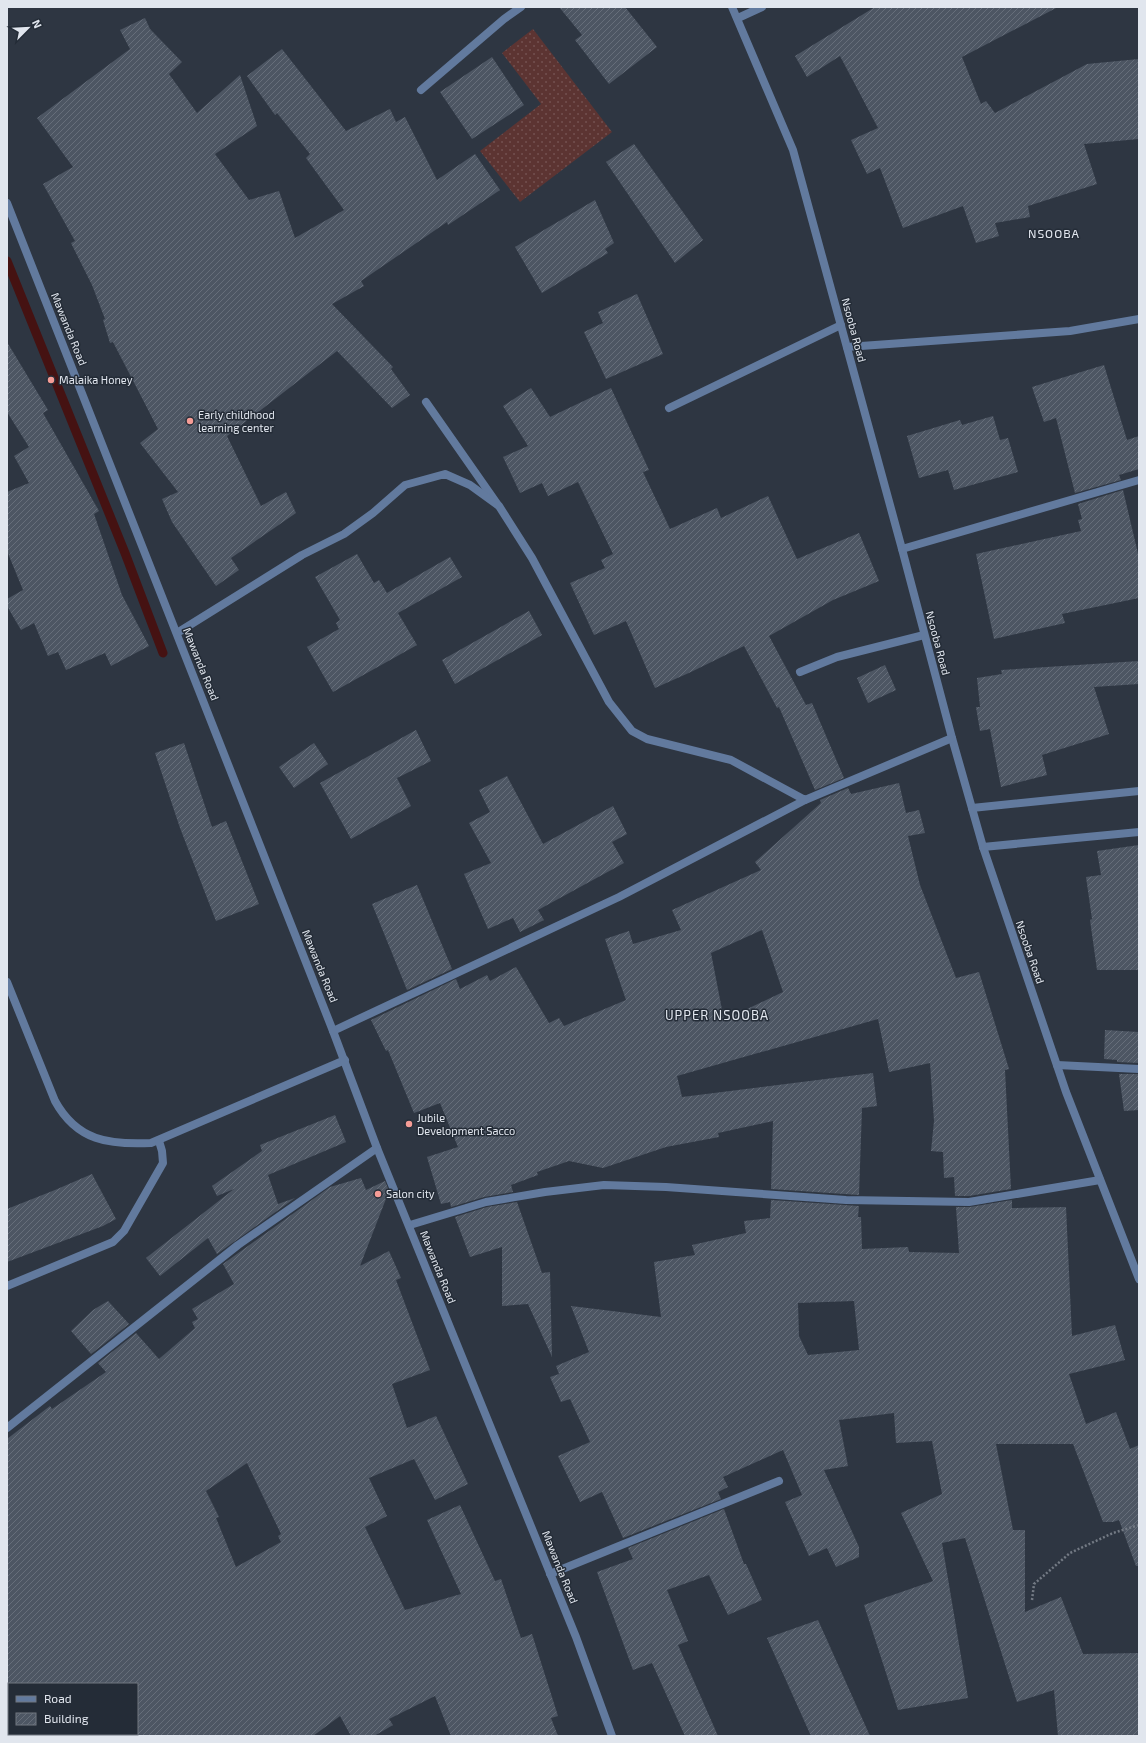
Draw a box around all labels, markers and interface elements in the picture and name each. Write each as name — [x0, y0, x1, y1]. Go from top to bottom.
north arrow — [8, 8, 48, 48]
text: N — [30, 17, 45, 30]
district label: NSOOBA — [1028, 226, 1080, 240]
street label: Mawanda Road — [49, 291, 90, 367]
street label: Nsooba Road — [840, 296, 869, 363]
place label: Malaika Honey — [59, 373, 133, 386]
marker: Malaika Honey — [46, 375, 56, 385]
place label: Early childhood learning center — [198, 408, 275, 434]
marker: Early childhood learning center — [185, 416, 195, 426]
street label: Nsooba Road — [924, 609, 953, 676]
street label: Mawanda Road — [181, 626, 222, 702]
street label: Nsooba Road — [1014, 919, 1047, 985]
street label: Mawanda Road — [300, 928, 341, 1004]
district label: UPPER NSOOBA — [665, 1007, 769, 1023]
place label: Jubile Development Sacco — [417, 1111, 515, 1137]
marker: Jubile Development Sacco — [404, 1119, 414, 1129]
place label: Salon city — [386, 1187, 435, 1200]
marker: Salon city — [373, 1189, 383, 1199]
street label: Mawanda Road — [418, 1229, 459, 1305]
street label: Mawanda Road — [540, 1529, 581, 1605]
legend — [8, 1683, 138, 1735]
text: Road — [44, 1691, 72, 1705]
text: Building — [44, 1711, 89, 1725]

